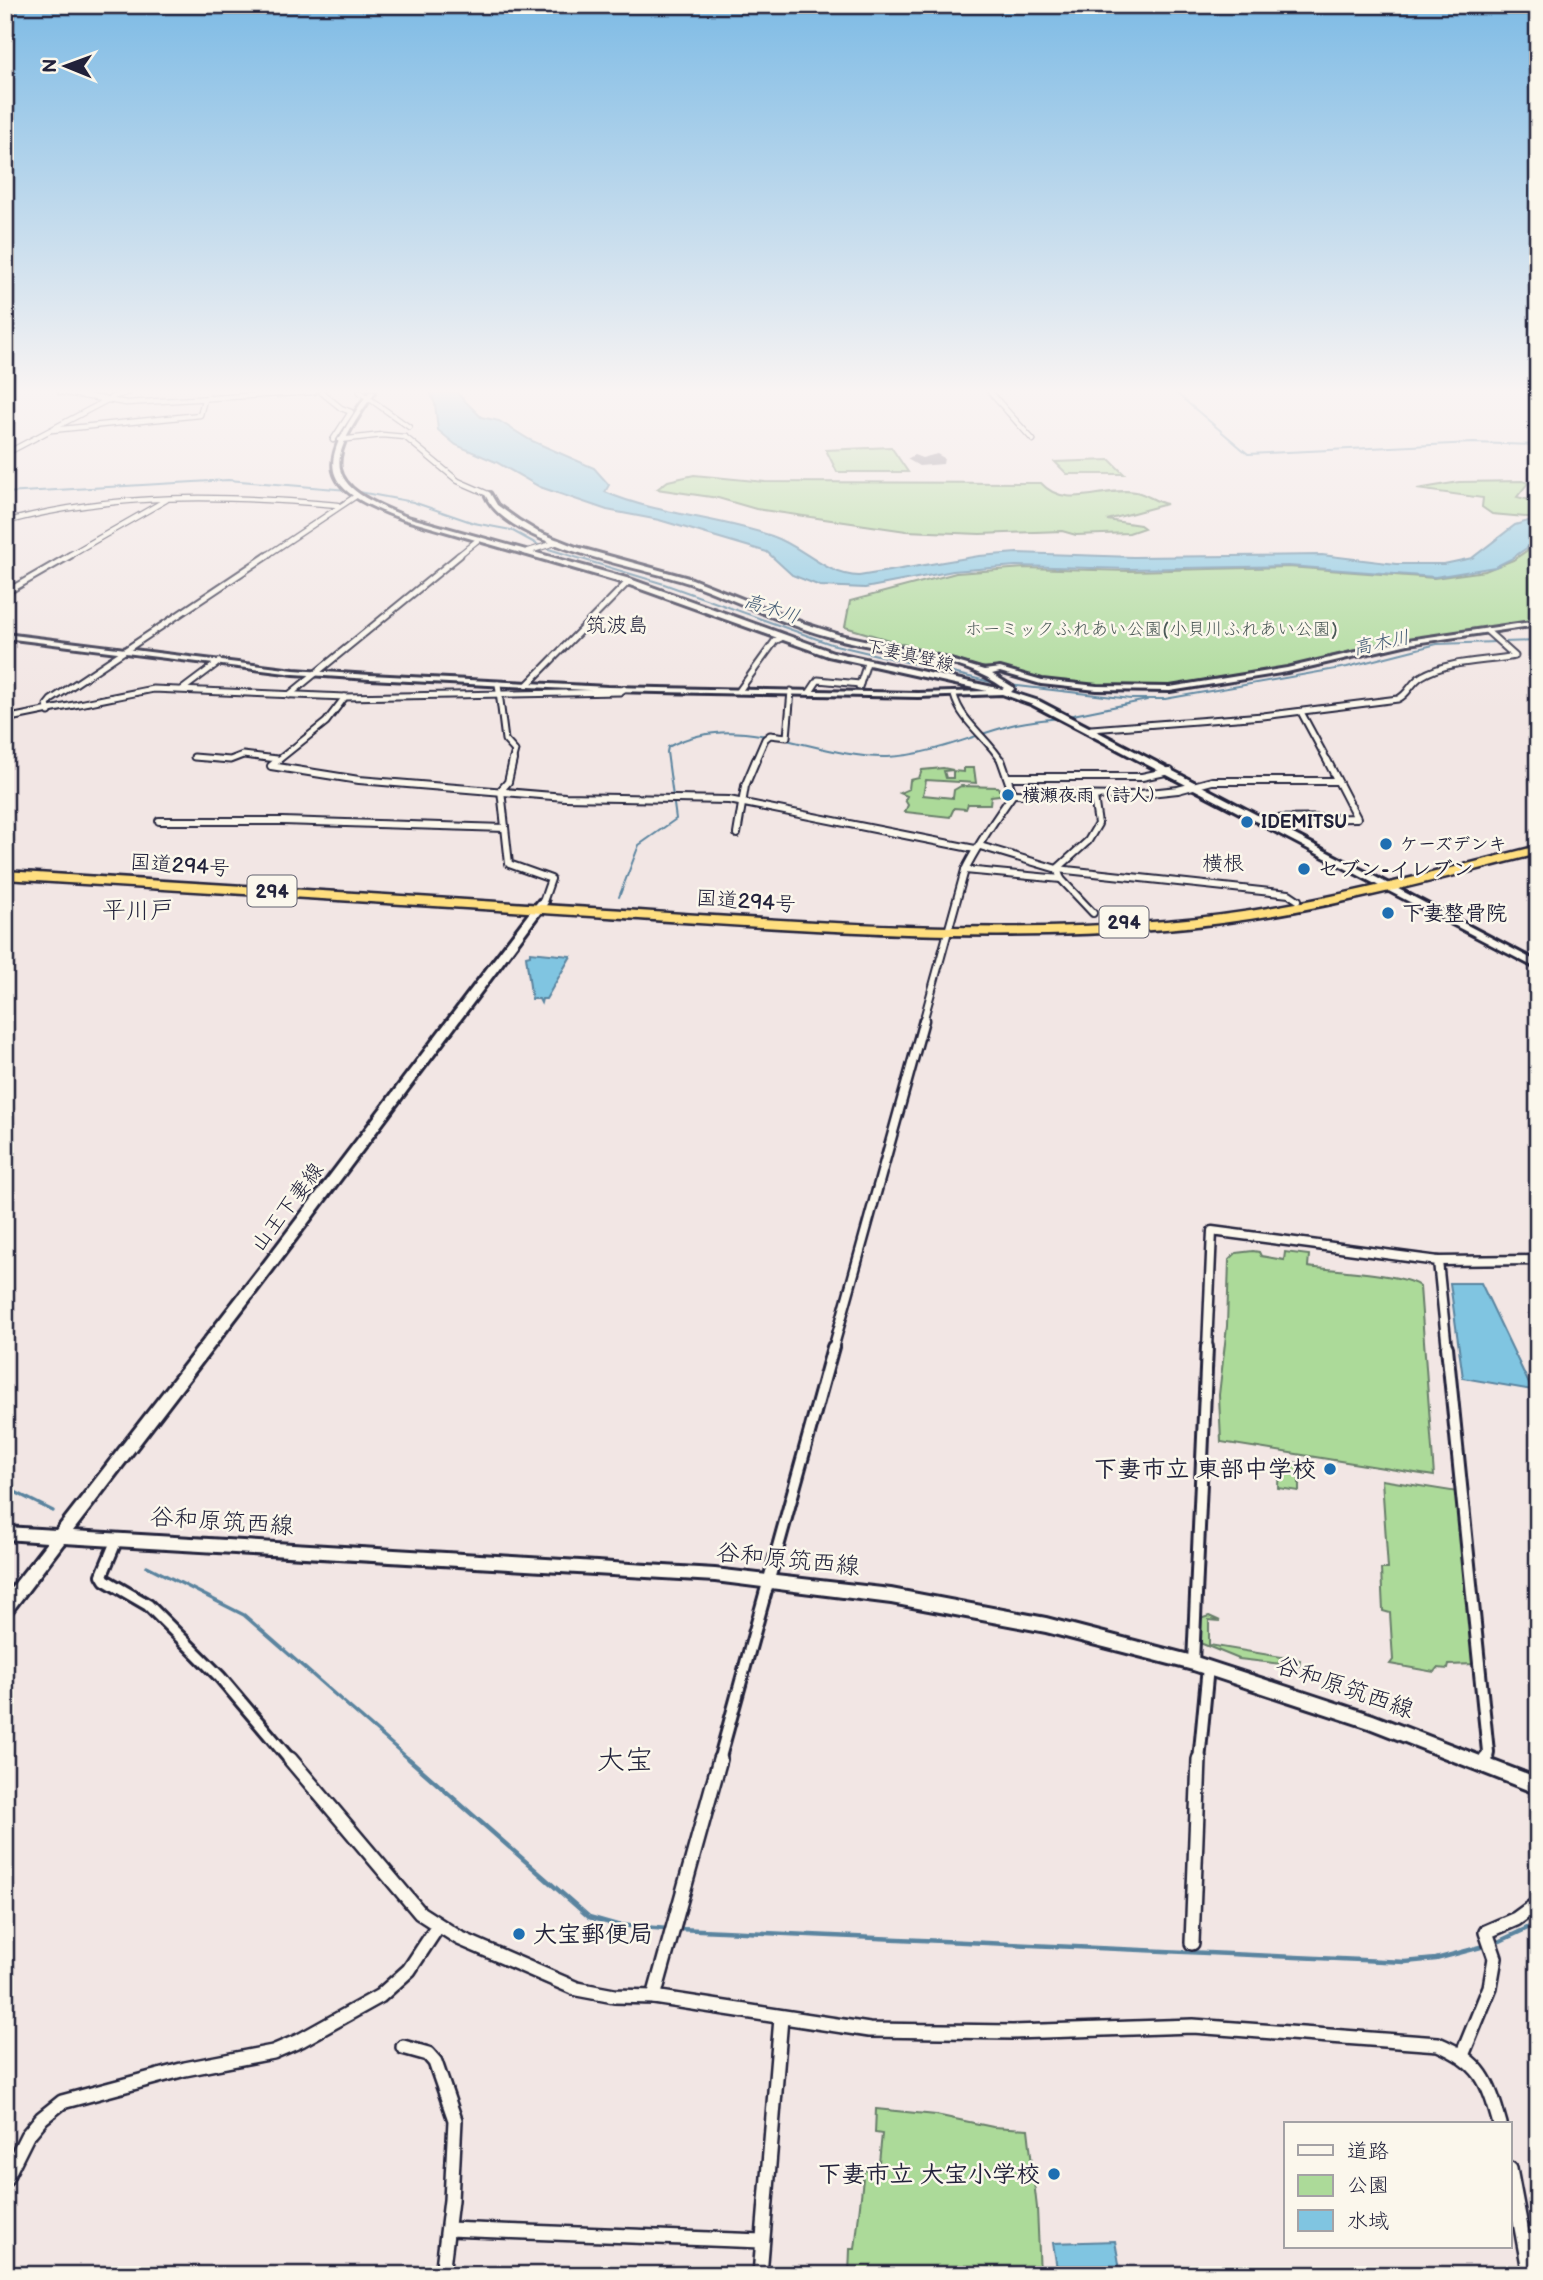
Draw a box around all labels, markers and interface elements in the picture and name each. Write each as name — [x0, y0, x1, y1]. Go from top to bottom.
north arrow — [32, 32, 102, 102]
text: N — [39, 58, 62, 73]
water label: 高木川 — [741, 590, 802, 629]
district label: 筑波島 — [586, 613, 649, 638]
park label: ホーミックふれあい公園(小貝川ふれあい公園) — [964, 619, 1338, 640]
water label: 高木川 — [1351, 626, 1412, 661]
street label: 下妻真壁線 — [864, 635, 956, 676]
place label: 横瀬夜雨（詩人） — [1022, 785, 1166, 806]
marker: 横瀬夜雨（詩人） — [1000, 787, 1016, 803]
place label: IDEMITSU — [1261, 812, 1347, 833]
marker: IDEMITSU — [1239, 814, 1255, 830]
place label: ケーズデンキ — [1400, 834, 1507, 855]
marker: ケーズデンキ — [1378, 836, 1394, 852]
street label: 国道294号 — [129, 850, 231, 881]
district label: 横根 — [1202, 851, 1244, 876]
place label: セブン-イレブン — [1318, 857, 1474, 882]
marker: セブン-イレブン — [1296, 861, 1312, 877]
road number: 294 — [247, 876, 296, 906]
street label: 国道294号 — [695, 886, 797, 917]
district label: 平川戸 — [102, 896, 174, 925]
place label: 下妻整骨院 — [1402, 901, 1507, 926]
marker: 下妻整骨院 — [1380, 905, 1396, 921]
road number: 294 — [1100, 906, 1148, 938]
street label: 山王下妻線 — [246, 1158, 329, 1257]
place label: 下妻市立 東部中学校 — [1094, 1455, 1316, 1484]
marker: 下妻市立 東部中学校 — [1322, 1461, 1338, 1477]
street label: 谷和原筑西線 — [149, 1502, 295, 1541]
street label: 谷和原筑西線 — [715, 1538, 861, 1581]
street label: 谷和原筑西線 — [1272, 1650, 1418, 1725]
district label: 大宝 — [597, 1744, 653, 1777]
place label: 大宝郵便局 — [533, 1920, 653, 1949]
marker: 大宝郵便局 — [511, 1926, 527, 1942]
legend — [1284, 2122, 1512, 2248]
text: 道路 — [1347, 2139, 1389, 2164]
place label: 下妻市立 大宝小学校 — [818, 2160, 1040, 2189]
marker: 下妻市立 大宝小学校 — [1046, 2166, 1062, 2182]
text: 公園 — [1347, 2173, 1389, 2198]
text: 水域 — [1347, 2209, 1389, 2234]

